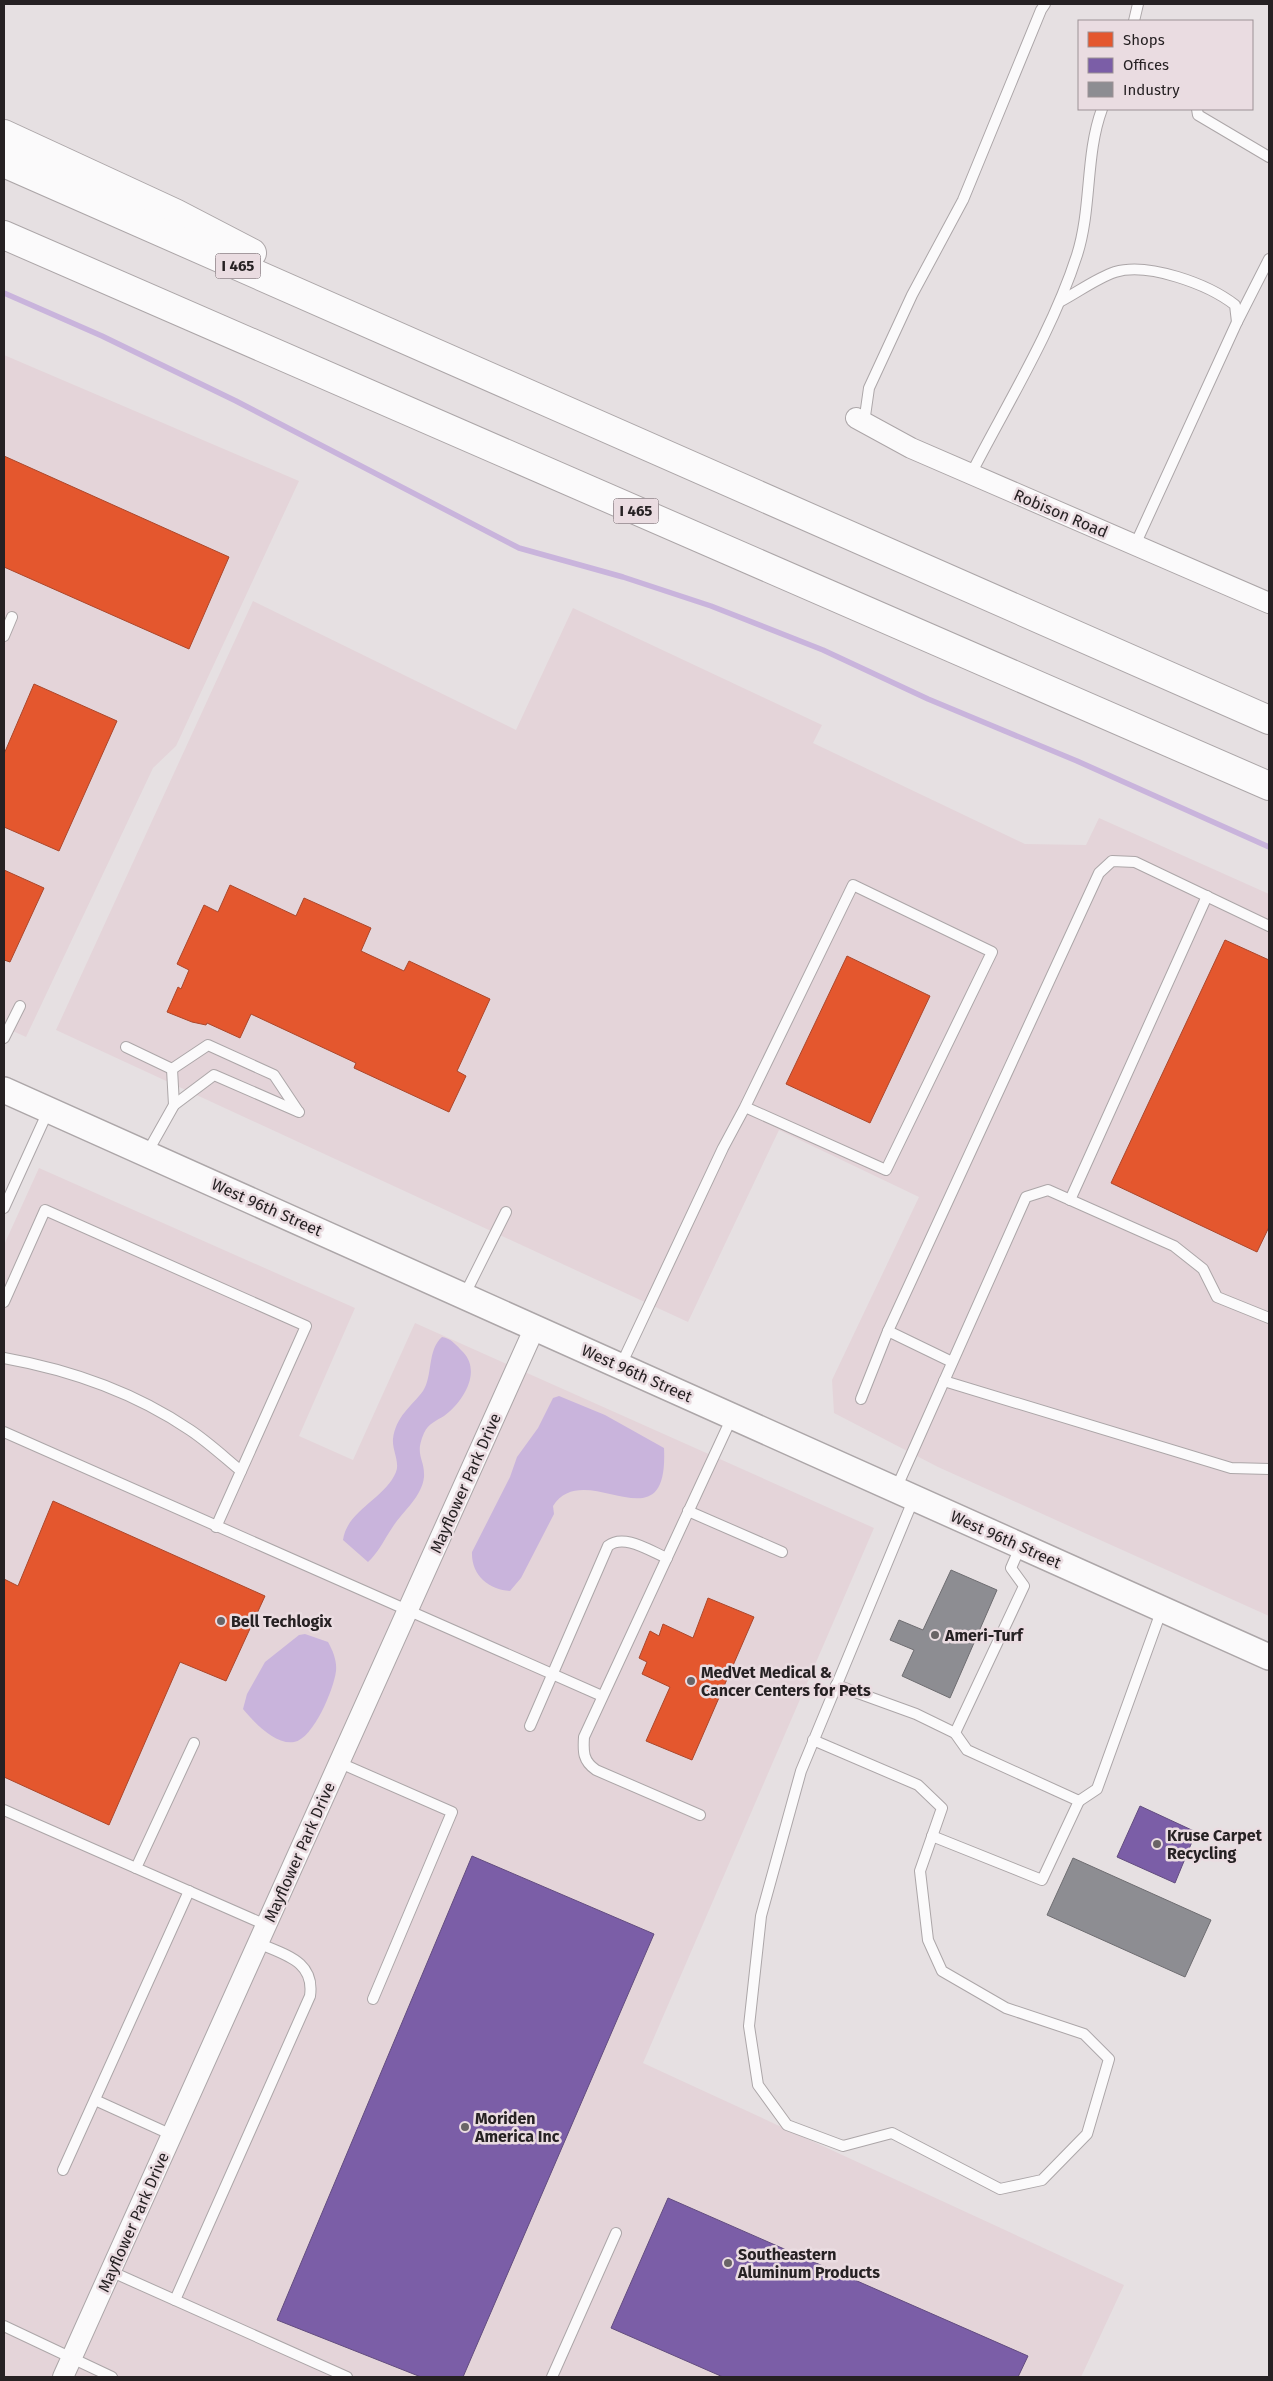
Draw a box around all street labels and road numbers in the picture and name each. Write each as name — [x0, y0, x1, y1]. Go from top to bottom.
road number: I 465 — [216, 254, 260, 278]
street label: Robison Road — [1011, 485, 1111, 542]
road number: I 465 — [614, 498, 658, 524]
street label: West 96th Street — [209, 1175, 325, 1240]
street label: West 96th Street — [579, 1341, 695, 1406]
street label: Mayflower Park Drive — [426, 1410, 505, 1556]
street label: West 96th Street — [948, 1507, 1064, 1572]
street label: Mayflower Park Drive — [260, 1779, 339, 1925]
street label: Mayflower Park Drive — [94, 2149, 173, 2295]

